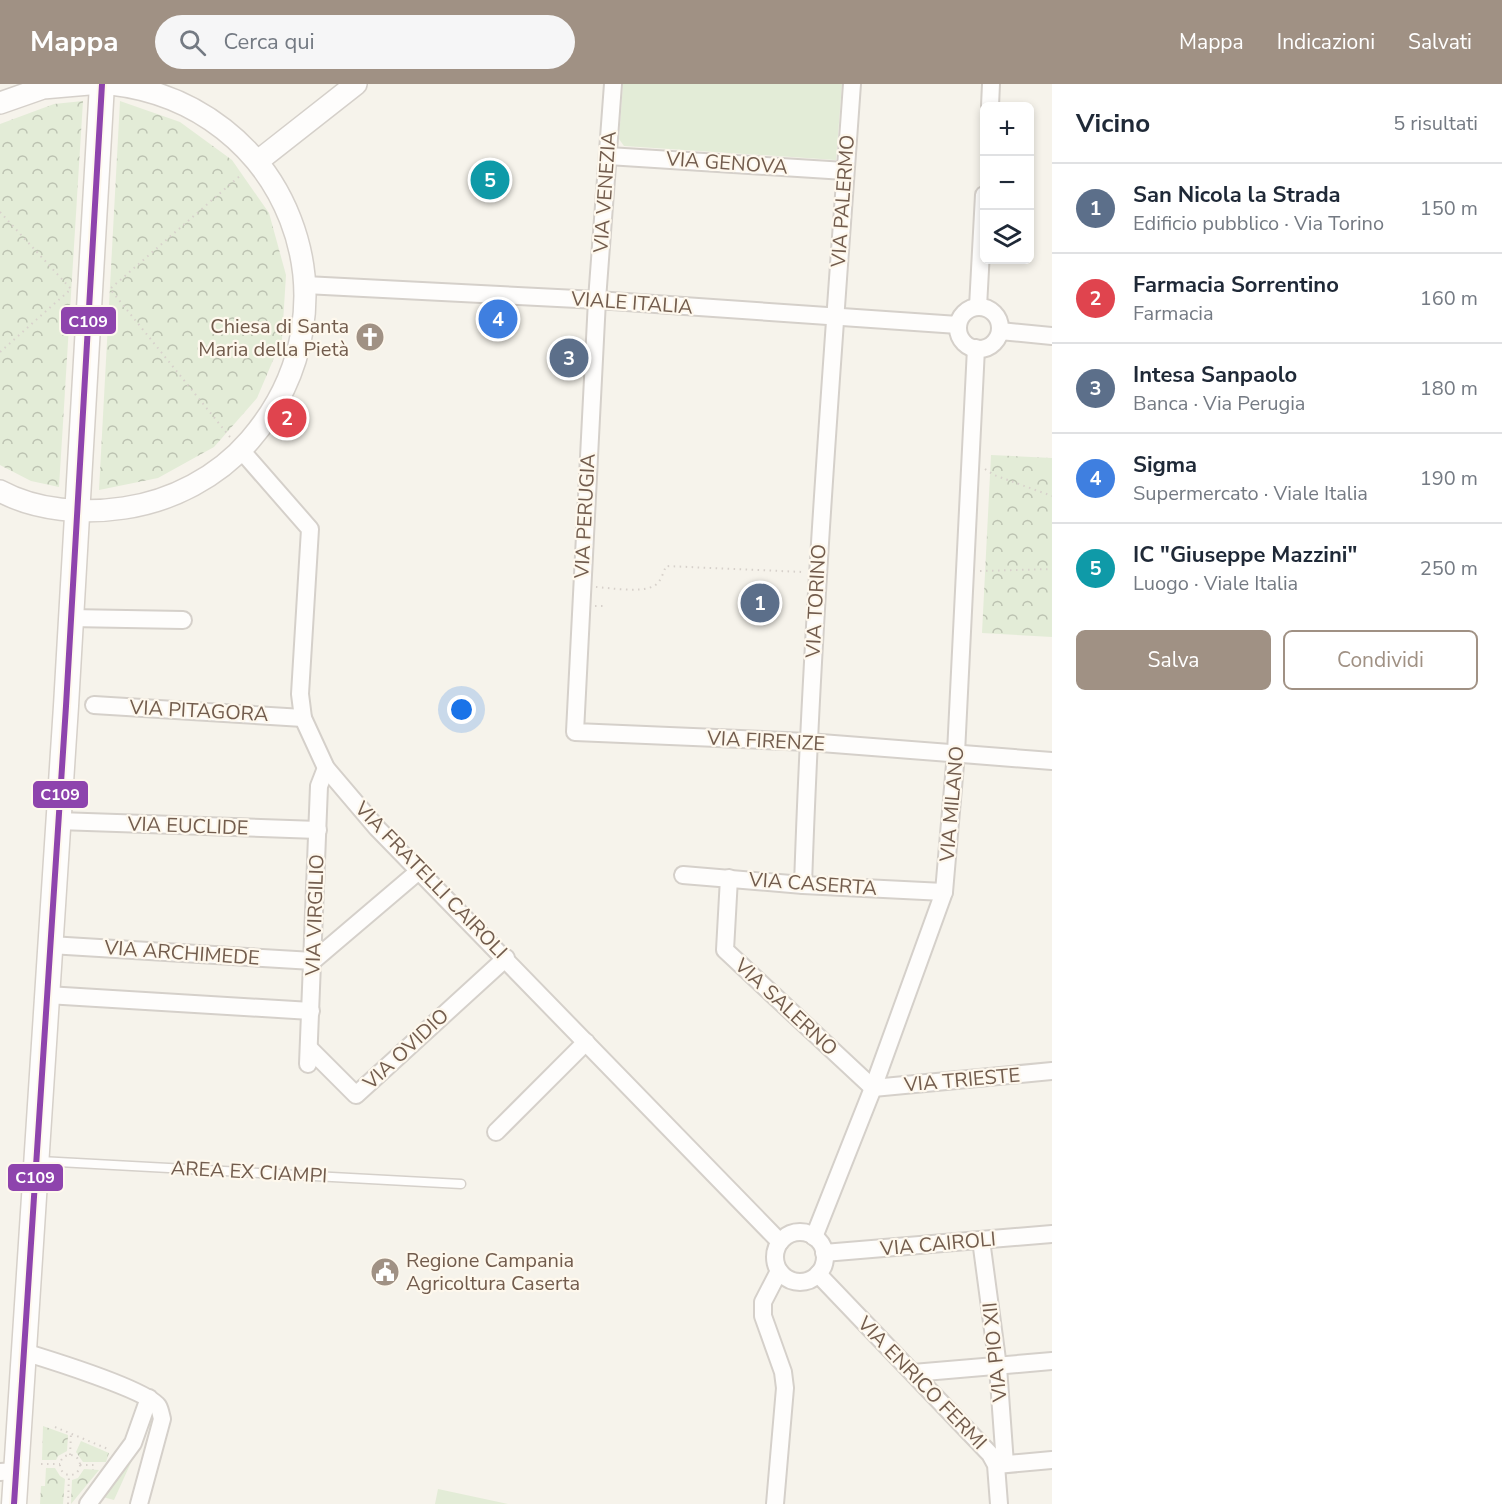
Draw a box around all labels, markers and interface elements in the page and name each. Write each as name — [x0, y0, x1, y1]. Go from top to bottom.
search box — [155, 15, 575, 69]
text: Mappa — [30, 23, 119, 61]
icon: search — [176, 26, 209, 59]
text: Cerca qui — [224, 27, 315, 57]
text: Mappa — [1179, 28, 1244, 56]
text: Indicazioni — [1277, 28, 1375, 56]
text: Salvati — [1408, 28, 1472, 56]
map controls — [980, 102, 1034, 264]
button: + — [980, 102, 1034, 156]
text: Vicino — [1076, 106, 1150, 141]
text: 5 risultati — [1393, 110, 1478, 137]
street label: VIA VENEZIA — [587, 130, 623, 255]
street label: VIA PALERMO — [825, 134, 861, 269]
street label: VIA GENOVA — [664, 145, 789, 181]
button: − — [980, 156, 1034, 210]
pin: 5 — [470, 158, 510, 202]
text: San Nicola la Strada — [1133, 180, 1341, 210]
text: 1 — [1090, 195, 1102, 222]
text: 150 m — [1420, 195, 1478, 222]
button: layers — [980, 210, 1034, 264]
text: Edificio pubblico · Via Torino — [1133, 210, 1384, 237]
text: Farmacia Sorrentino — [1133, 270, 1339, 300]
street label: VIALE ITALIA — [569, 285, 694, 321]
text: 2 — [1090, 285, 1102, 312]
text: 160 m — [1420, 285, 1478, 312]
pin: 4 — [478, 296, 518, 342]
text: Farmacia — [1133, 300, 1214, 327]
line badge: C109 — [60, 306, 117, 335]
text: C109 — [68, 311, 108, 333]
place label: Chiesa di Santa Maria della Pietà — [198, 313, 349, 363]
church icon: Chiesa di Santa Maria della Pietà — [354, 321, 386, 353]
pin: 3 — [550, 336, 588, 380]
text: Intesa Sanpaolo — [1133, 360, 1297, 390]
text: 3 — [1090, 375, 1102, 402]
text: 180 m — [1420, 375, 1478, 402]
text: Banca · Via Perugia — [1133, 390, 1305, 417]
pin: 2 — [268, 396, 306, 440]
text: Sigma — [1133, 450, 1197, 480]
street label: VIA PERUGIA — [568, 452, 602, 580]
text: 4 — [1090, 465, 1102, 492]
text: 190 m — [1420, 465, 1478, 492]
text: Supermercato · Viale Italia — [1133, 480, 1368, 507]
text: IC "Giuseppe Mazzini" — [1133, 540, 1357, 570]
street label: VIA TORINO — [799, 543, 832, 660]
text: 5 — [1090, 555, 1102, 582]
text: 250 m — [1420, 555, 1478, 582]
text: Luogo · Viale Italia — [1133, 570, 1298, 597]
pin: 1 — [740, 580, 780, 626]
button: Salva — [1076, 630, 1271, 690]
button: Condividi — [1283, 630, 1478, 690]
street label: VIA PITAGORA — [128, 694, 269, 728]
your location — [447, 695, 476, 724]
street label: VIA FIRENZE — [705, 724, 826, 758]
street label: VIA MILANO — [933, 745, 971, 864]
line badge: C109 — [32, 780, 89, 809]
text: C109 — [40, 784, 80, 806]
street label: VIA FRATELLI CAIROLI — [348, 795, 513, 965]
street label: VIA EUCLIDE — [126, 810, 249, 842]
street label: VIA VIRGILIO — [299, 854, 331, 977]
street label: VIA CASERTA — [747, 866, 878, 902]
street label: VIA ARCHIMEDE — [102, 934, 261, 972]
street label: VIA SALERNO — [728, 952, 843, 1062]
street label: VIA OVIDIO — [357, 1002, 455, 1096]
street label: VIA TRIESTE — [902, 1061, 1021, 1099]
street label: AREA EX CIAMPI — [170, 1154, 328, 1190]
line badge: C109 — [7, 1163, 64, 1192]
text: C109 — [15, 1167, 55, 1189]
street label: VIA CAIROLI — [878, 1225, 997, 1263]
place label: Regione Campania Agricoltura Caserta — [406, 1247, 580, 1297]
public building icon: Regione Campania Agricoltura Caserta — [369, 1256, 401, 1288]
street label: VIA PIO XII — [976, 1301, 1014, 1404]
street label: VIA ENRICO FERMI — [851, 1310, 993, 1455]

